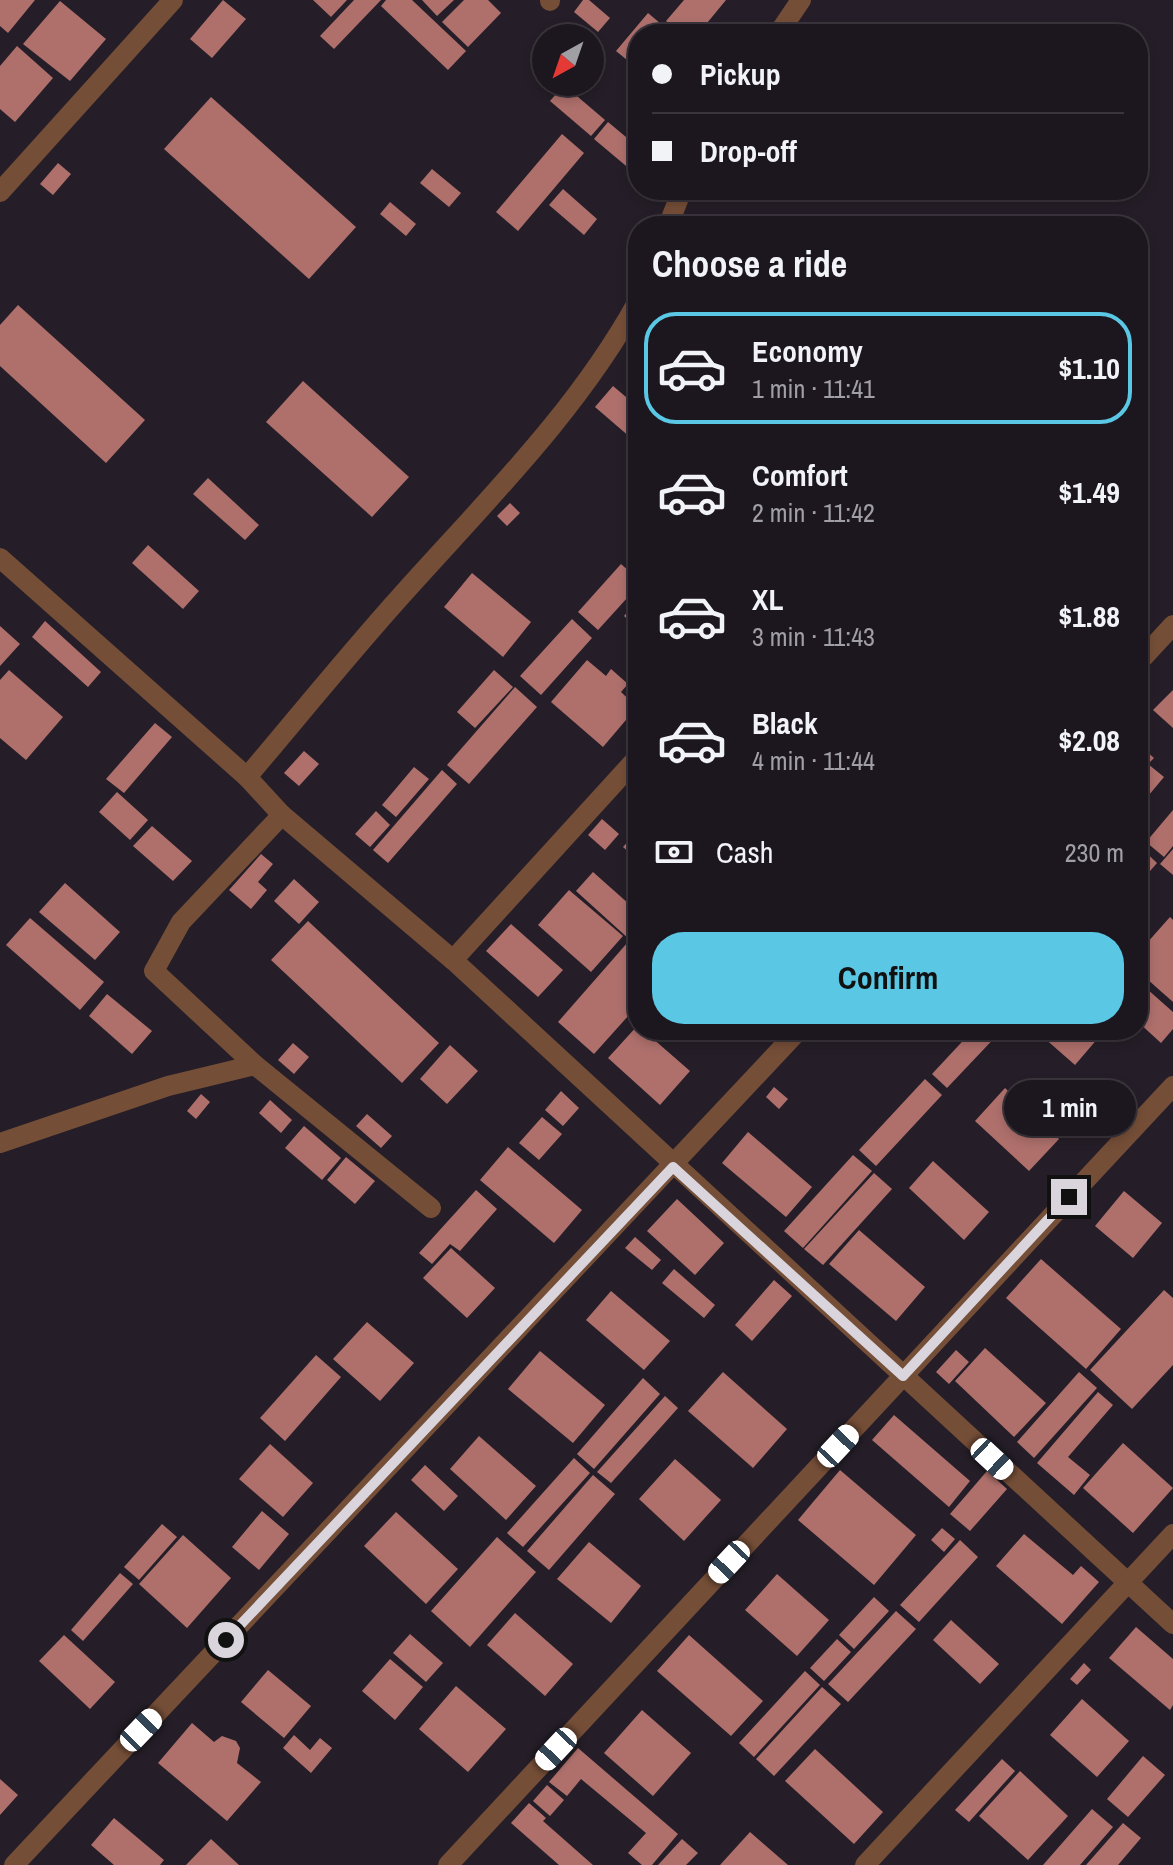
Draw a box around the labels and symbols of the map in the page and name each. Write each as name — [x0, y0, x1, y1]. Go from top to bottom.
north arrow — [532, 24, 604, 96]
callout: 1 min — [1003, 1081, 1135, 1137]
route end — [1051, 1179, 1087, 1215]
car — [813, 1420, 863, 1472]
car — [966, 1434, 1018, 1484]
car — [704, 1536, 754, 1588]
route start — [208, 1622, 244, 1658]
car — [116, 1704, 166, 1756]
car — [531, 1723, 581, 1775]

